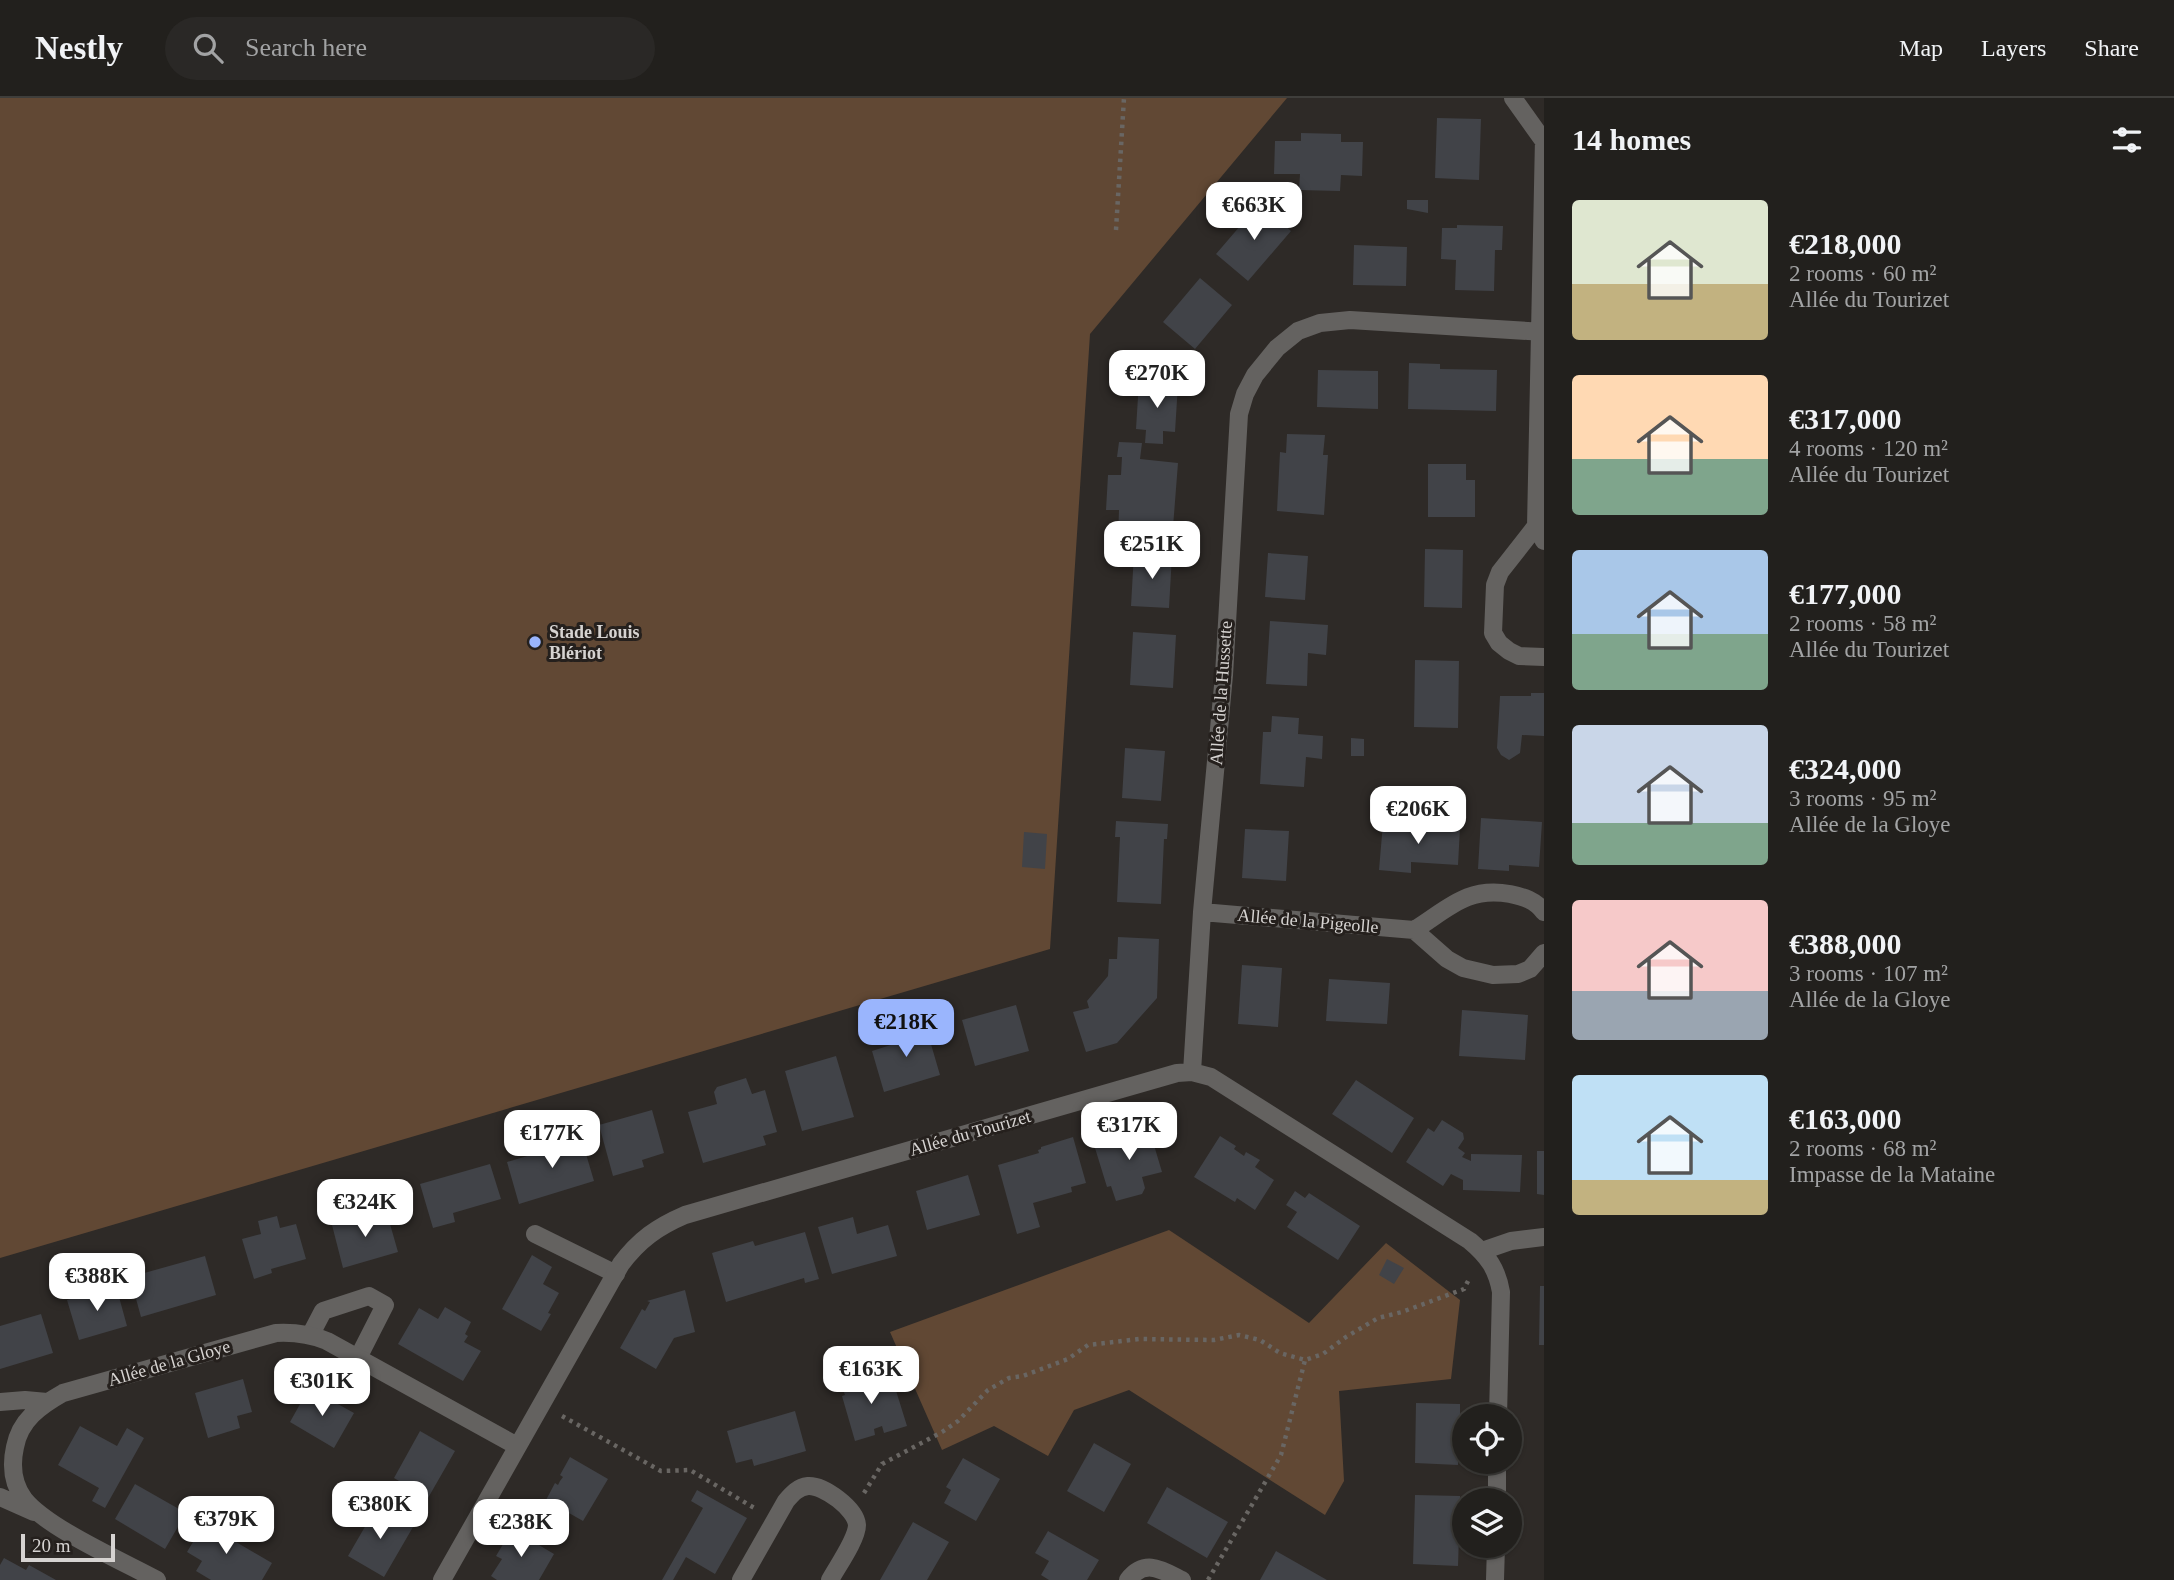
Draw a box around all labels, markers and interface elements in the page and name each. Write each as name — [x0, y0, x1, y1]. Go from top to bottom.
search box — [165, 17, 655, 80]
icon: search — [189, 29, 227, 67]
text: Nestly — [35, 30, 123, 66]
text: Search here — [245, 33, 367, 62]
text: Map — [1899, 35, 1943, 61]
text: Layers — [1981, 35, 2046, 61]
text: Share — [2084, 35, 2139, 61]
icon: filters — [2108, 121, 2146, 159]
text: 14 homes — [1572, 123, 1691, 156]
pin: €663K — [1205, 183, 1303, 242]
text: €663K — [1222, 192, 1286, 217]
text: €218,000 — [1789, 227, 1902, 260]
icon: home — [1628, 228, 1712, 312]
text: 2 rooms · 60 m² — [1789, 261, 1936, 286]
text: Allée du Tourizet — [1789, 287, 1949, 312]
pin: €270K — [1108, 350, 1206, 410]
text: €270K — [1125, 360, 1189, 385]
text: €317,000 — [1789, 402, 1902, 435]
icon: home — [1628, 403, 1712, 487]
text: 4 rooms · 120 m² — [1789, 436, 1948, 461]
text: Allée du Tourizet — [1789, 462, 1949, 487]
pin: €251K — [1103, 522, 1201, 581]
text: €251K — [1120, 531, 1184, 556]
text: €177,000 — [1789, 577, 1902, 610]
icon: home — [1628, 578, 1712, 662]
text: 2 rooms · 58 m² — [1789, 611, 1936, 636]
street label: Allée de la Hussette — [1206, 620, 1236, 766]
place label: Stade Louis Blériot — [549, 622, 640, 663]
marker: Stade Louis Blériot — [527, 634, 543, 650]
text: Allée du Tourizet — [1789, 637, 1949, 662]
text: €324,000 — [1789, 752, 1902, 785]
icon: home — [1628, 753, 1712, 837]
pin: €206K — [1369, 786, 1467, 846]
text: 3 rooms · 95 m² — [1789, 786, 1936, 811]
text: €206K — [1386, 796, 1450, 821]
text: Allée de la Gloye — [1789, 812, 1951, 837]
street label: Allée de la Pigeolle — [1237, 905, 1379, 937]
text: €388,000 — [1789, 927, 1902, 960]
icon: home — [1628, 928, 1712, 1012]
text: 3 rooms · 107 m² — [1789, 961, 1948, 986]
text: Allée de la Gloye — [1789, 987, 1951, 1012]
pin: €218K — [857, 1000, 955, 1059]
text: €218K — [874, 1009, 938, 1034]
pin: €317K — [1080, 1102, 1178, 1162]
text: €163,000 — [1789, 1102, 1902, 1135]
icon: home — [1628, 1103, 1712, 1187]
street label: Allée du Tourizet — [907, 1106, 1033, 1160]
pin: €177K — [503, 1110, 601, 1170]
text: €317K — [1097, 1112, 1161, 1137]
text: €177K — [520, 1120, 584, 1145]
text: 2 rooms · 68 m² — [1789, 1136, 1936, 1161]
text: Impasse de la Mataine — [1789, 1162, 1995, 1187]
pin: €324K — [316, 1180, 414, 1239]
text: €324K — [333, 1189, 397, 1214]
pin: €388K — [48, 1254, 146, 1313]
text: €388K — [65, 1263, 129, 1288]
street label: Allée de la Gloye — [105, 1336, 233, 1390]
pin: €163K — [822, 1346, 920, 1406]
text: €163K — [839, 1356, 903, 1381]
pin: €301K — [273, 1358, 371, 1418]
text: €301K — [290, 1368, 354, 1393]
map controls — [1452, 1404, 1522, 1558]
button: locate — [1452, 1404, 1522, 1474]
pin: €380K — [331, 1482, 429, 1541]
button: layers — [1452, 1488, 1522, 1558]
text: €380K — [348, 1491, 412, 1516]
pin: €379K — [177, 1496, 275, 1556]
pin: €238K — [472, 1500, 570, 1559]
text: €379K — [194, 1506, 258, 1531]
text: €238K — [489, 1509, 553, 1534]
scale bar — [21, 1531, 116, 1563]
text: 20 m — [32, 1535, 71, 1556]

